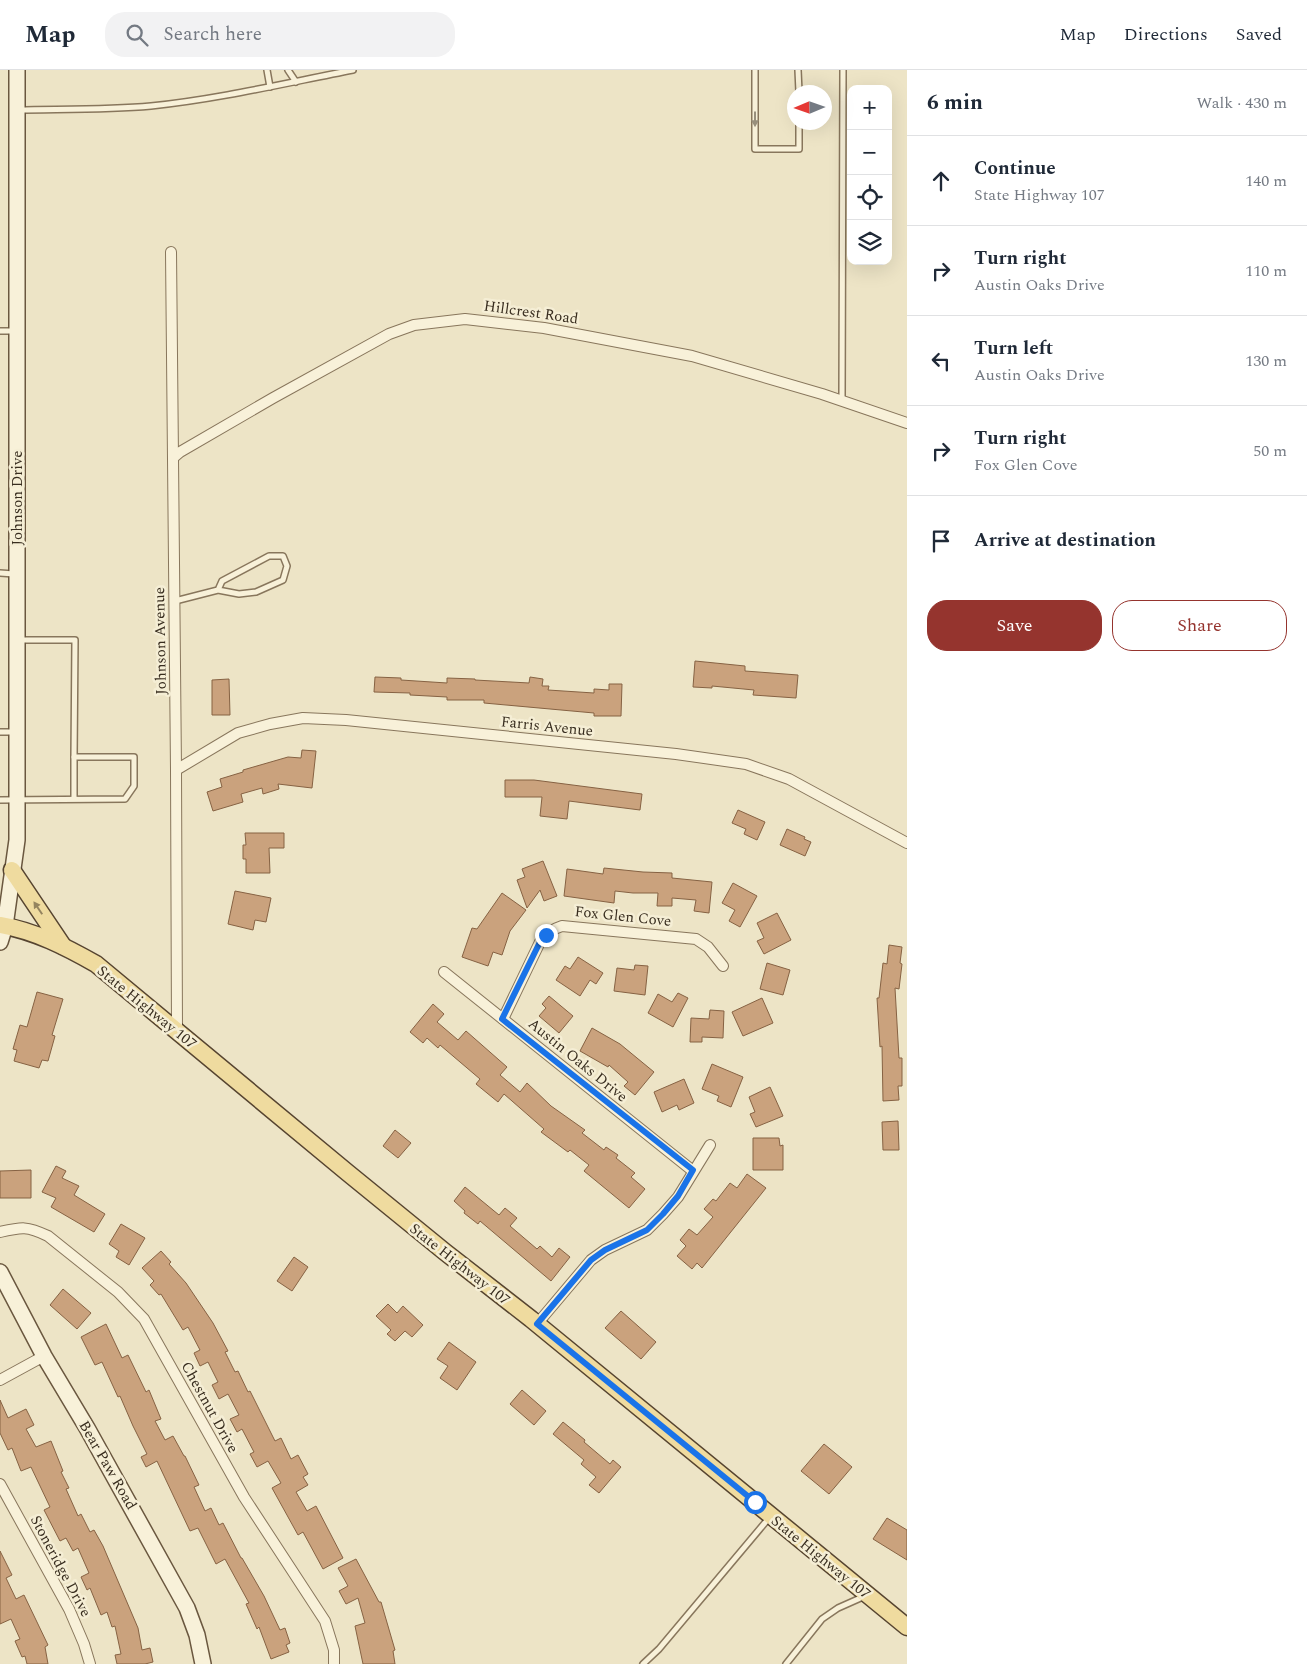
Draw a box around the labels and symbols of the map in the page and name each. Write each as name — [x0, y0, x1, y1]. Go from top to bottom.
north arrow — [787, 85, 832, 130]
one-way arrow — [751, 111, 759, 127]
street label: Hillcrest Road — [482, 294, 580, 331]
street label: Johnson Drive — [6, 451, 29, 545]
street label: Johnson Avenue — [148, 587, 173, 695]
street label: Farris Avenue — [500, 710, 594, 743]
street label: Fox Glen Cove — [573, 900, 672, 933]
one-way arrow — [33, 901, 43, 914]
route end — [535, 924, 558, 947]
street label: State Highway 107 — [92, 960, 202, 1055]
street label: Austin Oaks Drive — [523, 1013, 633, 1108]
street label: State Highway 107 — [404, 1218, 515, 1311]
street label: Chestnut Drive — [175, 1357, 244, 1457]
street label: Bear Paw Road — [73, 1416, 142, 1514]
route start — [744, 1491, 767, 1514]
street label: State Highway 107 — [766, 1510, 876, 1605]
street label: Stoneridge Drive — [24, 1511, 97, 1621]

